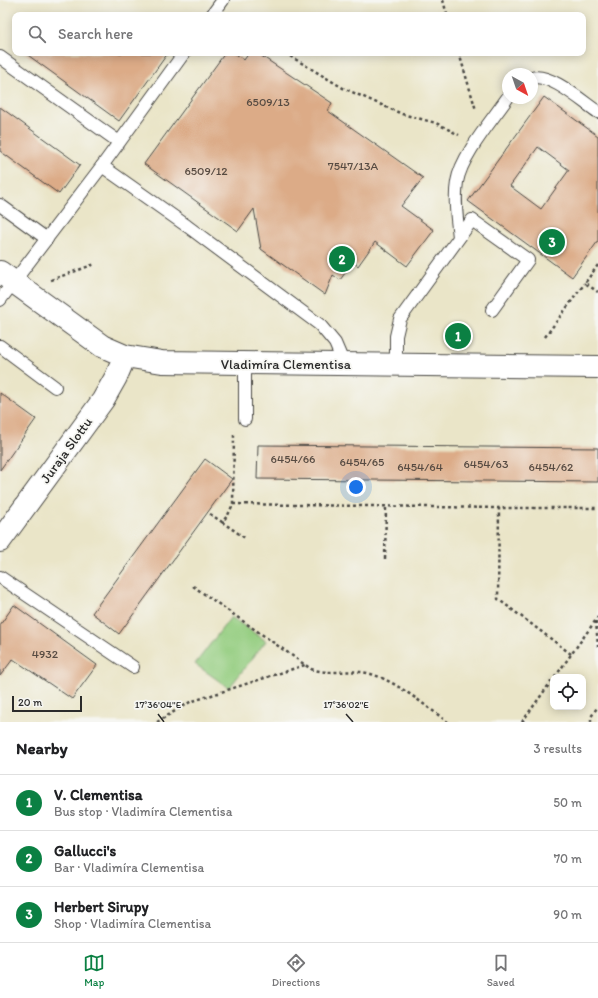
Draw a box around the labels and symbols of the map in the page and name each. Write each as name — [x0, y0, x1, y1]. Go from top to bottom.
north arrow — [502, 68, 538, 104]
house number: 6509/13 — [246, 95, 290, 109]
house number: 7547/13A — [328, 159, 378, 173]
house number: 6509/12 — [184, 164, 228, 178]
pin: 3 — [539, 227, 565, 257]
pin: 2 — [329, 244, 355, 274]
pin: 1 — [445, 321, 471, 351]
street label: Vladimíra Clementisa — [221, 356, 352, 373]
street label: Juraja Slottu — [37, 414, 96, 487]
house number: 6454/66 — [271, 452, 315, 466]
house number: 6454/65 — [340, 455, 384, 469]
house number: 6454/63 — [463, 457, 509, 471]
house number: 6454/64 — [397, 460, 443, 474]
house number: 6454/62 — [529, 460, 574, 474]
your location — [346, 477, 366, 497]
house number: 4932 — [32, 647, 59, 661]
scale bar — [12, 694, 82, 713]
text: 17°36'04"E — [135, 698, 182, 711]
text: 17°36'02"E — [323, 698, 369, 711]

